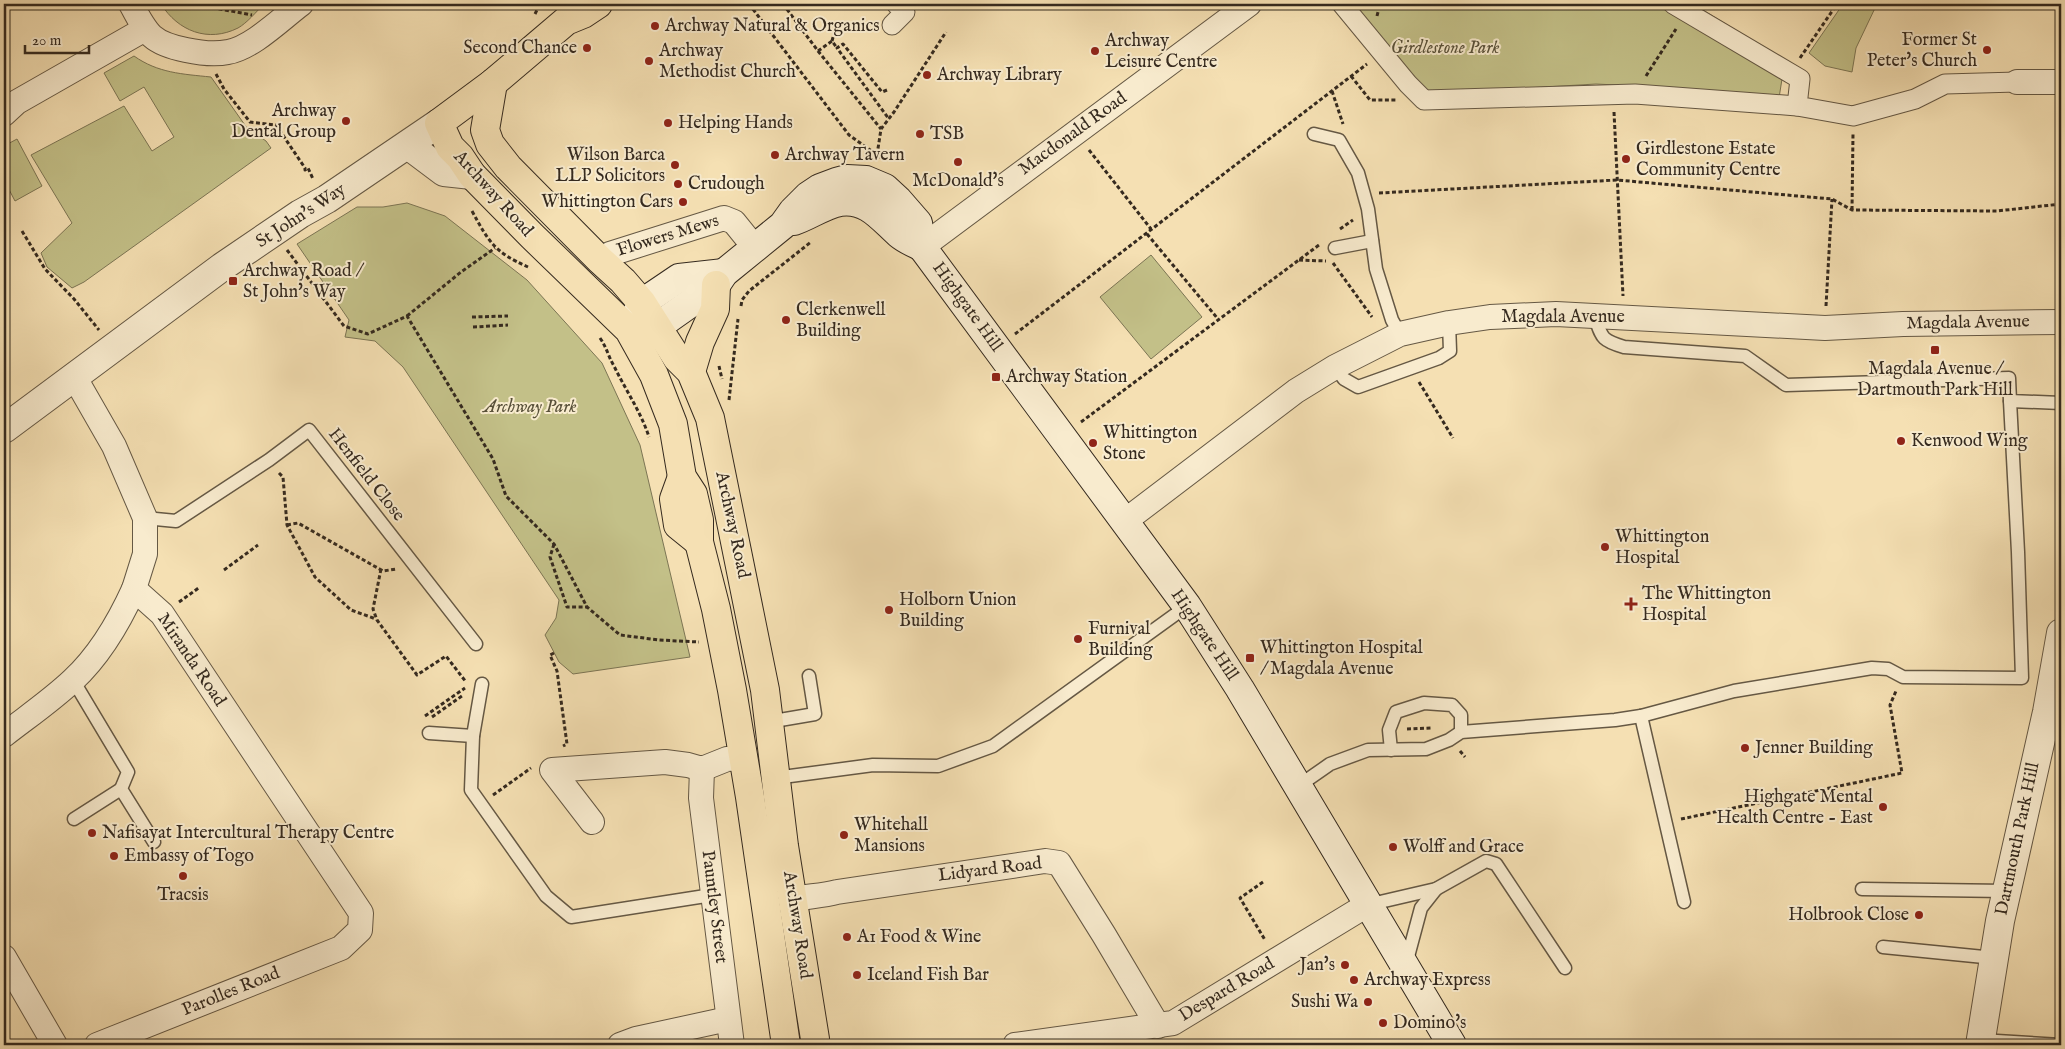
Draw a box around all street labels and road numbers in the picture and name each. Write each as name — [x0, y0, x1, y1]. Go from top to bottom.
street label: Macdonald Road — [1014, 87, 1132, 181]
street label: Archway Road — [447, 145, 538, 242]
street label: St John's Way — [252, 178, 350, 254]
street label: Flowers Mews — [614, 210, 722, 262]
street label: Highgate Hill — [927, 257, 1007, 357]
street label: Magdala Avenue — [1501, 306, 1625, 329]
street label: Magdala Avenue — [1906, 310, 2030, 336]
street label: Henfield Close — [322, 424, 410, 526]
street label: Archway Road — [709, 468, 755, 581]
street label: Highgate Hill — [1165, 585, 1243, 685]
street label: Miranda Road — [151, 609, 231, 711]
street label: Dartmouth Park Hill — [1991, 760, 2045, 918]
street label: Pauntley Street — [696, 849, 732, 965]
street label: Lidyard Road — [937, 852, 1044, 888]
street label: Archway Road — [777, 869, 817, 981]
street label: Despard Road — [1175, 952, 1279, 1028]
street label: Parolles Road — [179, 962, 284, 1022]

